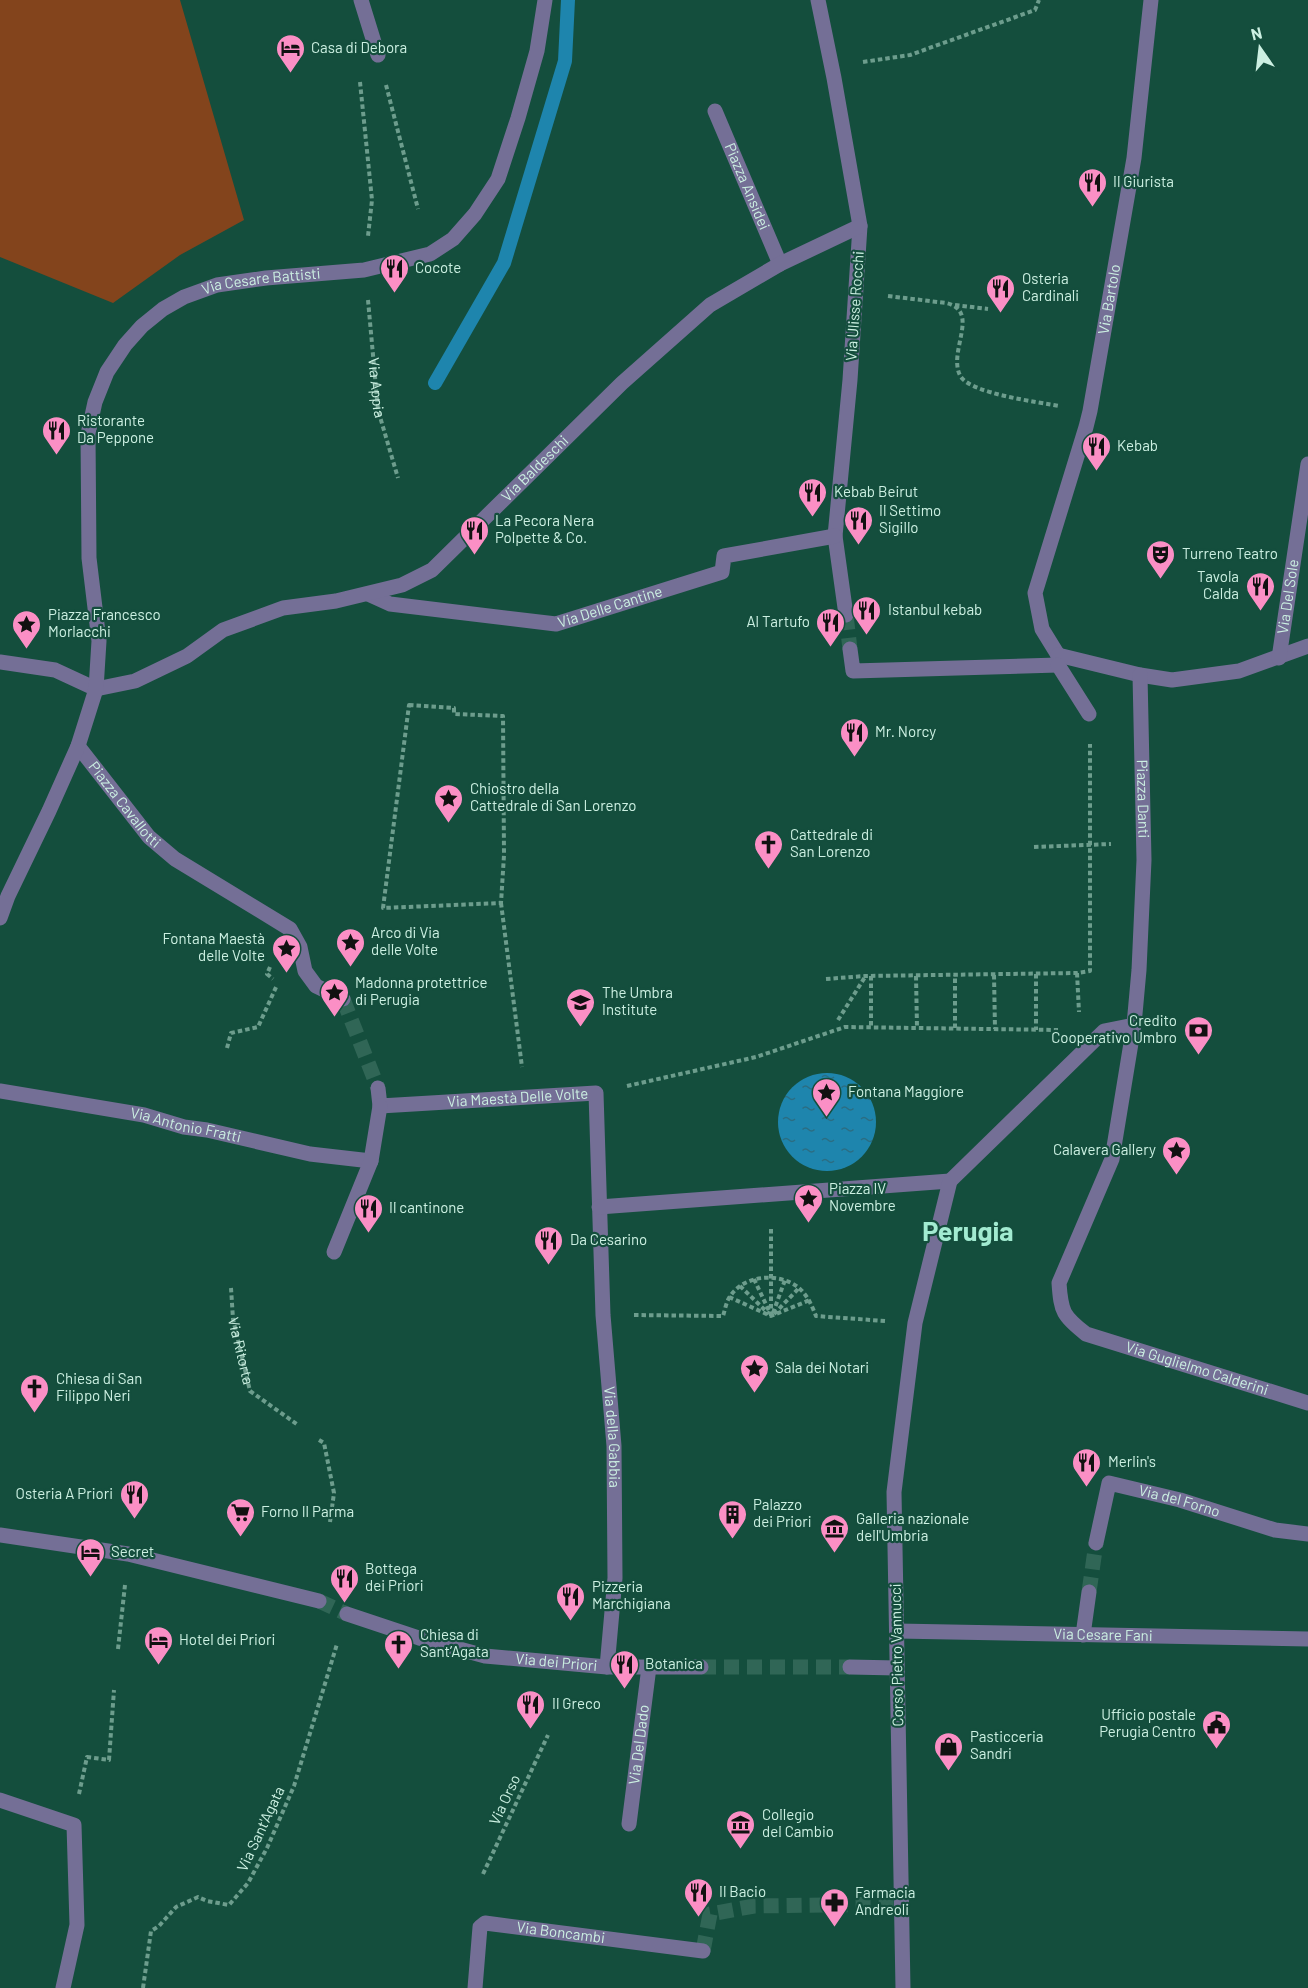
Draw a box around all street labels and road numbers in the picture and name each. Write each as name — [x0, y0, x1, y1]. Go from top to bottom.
street label: Piazza Ansidei — [722, 140, 774, 232]
street label: Via Ulisse Rocchi — [841, 250, 867, 362]
street label: Via Bartolo — [1093, 263, 1123, 336]
street label: Via Cesare Battisti — [199, 264, 321, 298]
street label: Via Appia — [365, 357, 390, 420]
street label: Via Baldeschi — [497, 431, 572, 505]
street label: Via Del Sole — [1273, 558, 1302, 635]
street label: Via Delle Cantine — [555, 581, 664, 631]
street label: Piazza Cavallotti — [85, 757, 165, 851]
street label: Piazza Danti — [1134, 759, 1154, 838]
street label: Via Maestà Delle Volte — [447, 1083, 589, 1110]
street label: Via Antonio Fratti — [129, 1103, 243, 1146]
street label: Via Ritorta — [225, 1315, 258, 1386]
street label: Via Guglielmo Calderini — [1124, 1337, 1271, 1398]
street label: Via della Gabbia — [601, 1385, 624, 1488]
street label: Via del Forno — [1137, 1480, 1223, 1520]
street label: Corso Pietro Vannucci — [886, 1583, 906, 1727]
street label: Via Cesare Fani — [1053, 1624, 1153, 1644]
street label: Via dei Priori — [515, 1649, 598, 1674]
street label: Via Del Dado — [624, 1704, 652, 1786]
street label: Via Orso — [485, 1772, 524, 1828]
street label: Via Sant'Agata — [233, 1783, 288, 1874]
street label: Via Boncambi — [516, 1917, 606, 1946]

